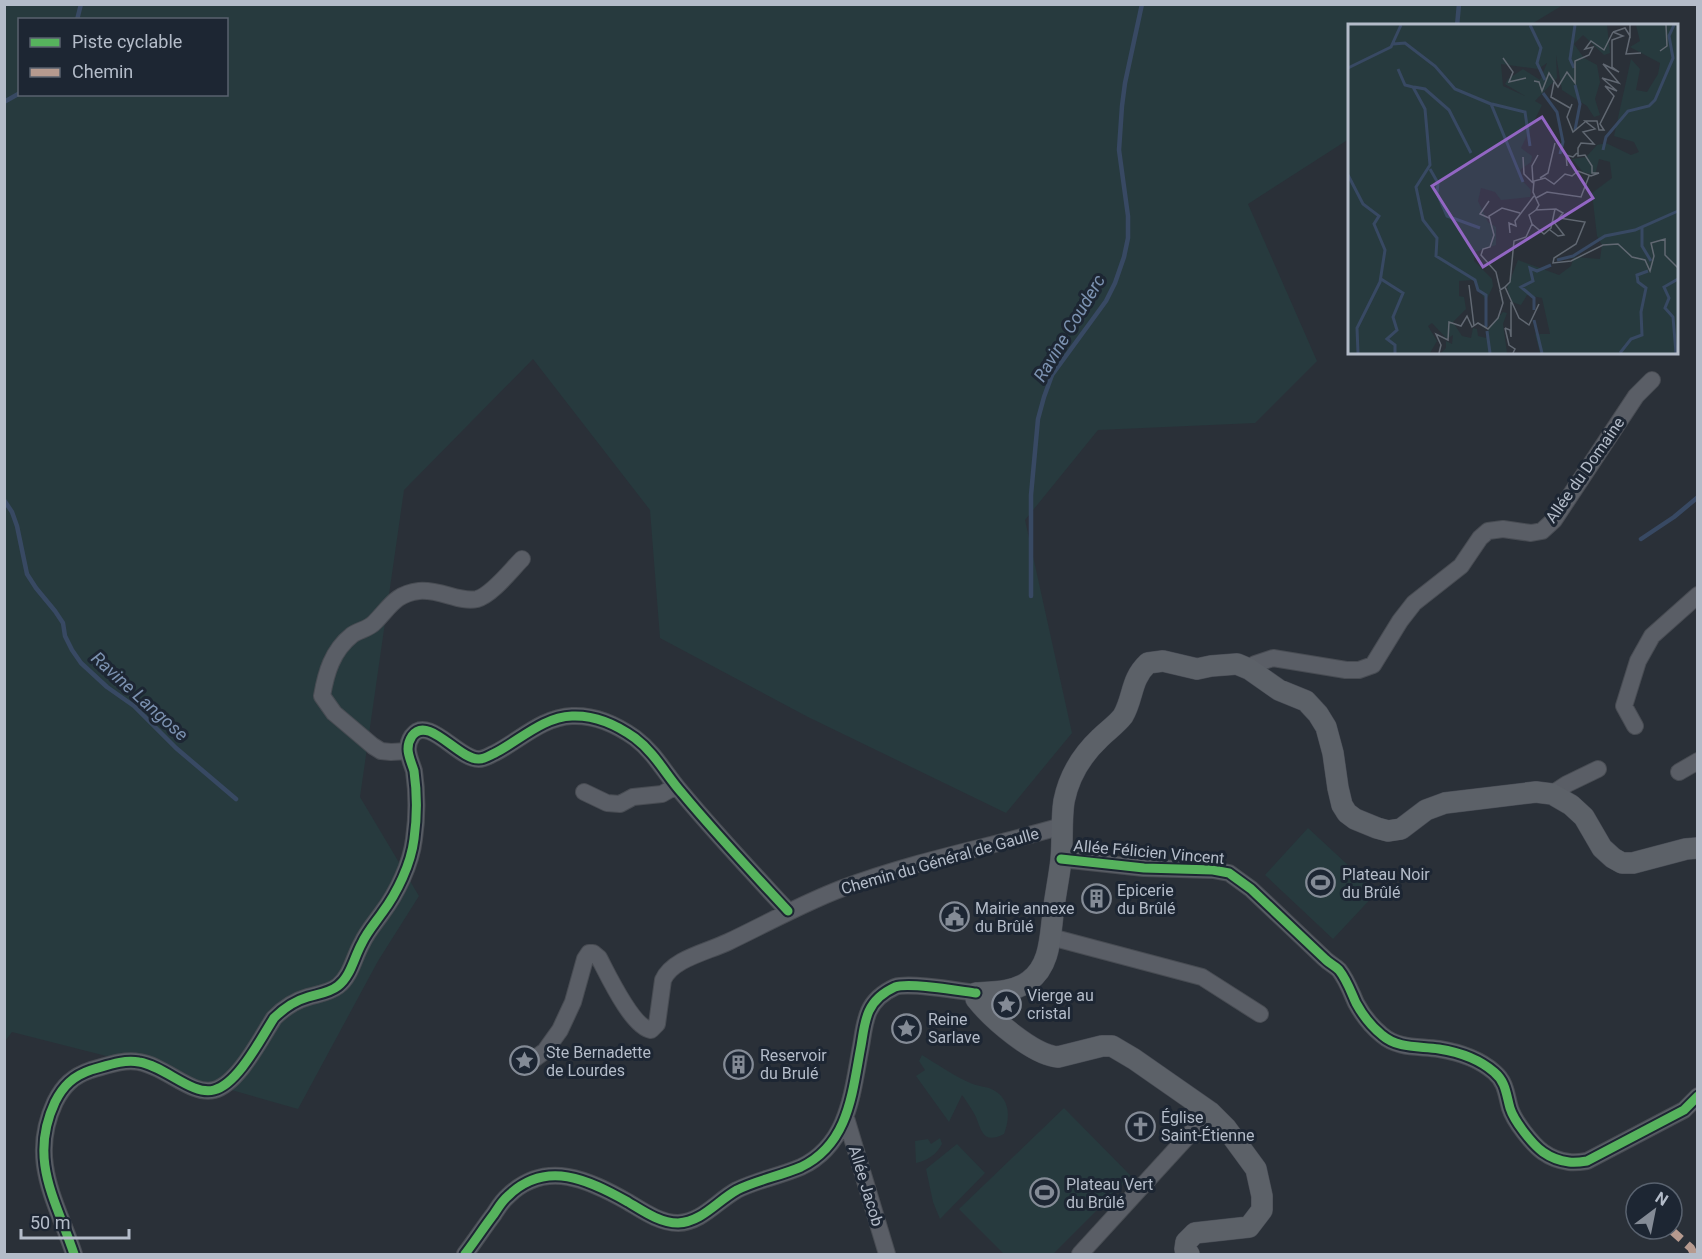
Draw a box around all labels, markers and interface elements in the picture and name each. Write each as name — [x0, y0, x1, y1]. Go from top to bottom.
legend — [18, 18, 228, 96]
inset map — [1348, 24, 1678, 354]
text: Piste cyclable — [72, 31, 182, 52]
text: Chemin — [72, 61, 133, 82]
water label: Ravine Couderc — [1029, 271, 1109, 385]
street label: Allée du Domaine — [1541, 414, 1629, 526]
water label: Ravine Langose — [87, 647, 193, 745]
street label: Chemin du Général de Gaulle — [839, 824, 1041, 898]
street label: Allée Félicien Vincent — [1073, 836, 1225, 868]
place label: Plateau Noir du Brûlé — [1342, 865, 1430, 902]
sports icon: Plateau Noir du Brûlé — [1305, 867, 1337, 899]
place label: Epicerie du Brûlé — [1117, 881, 1175, 918]
building icon: Epicerie du Brûlé — [1080, 883, 1112, 915]
place label: Mairie annexe du Brûlé — [975, 899, 1074, 936]
public building icon: Mairie annexe du Brûlé — [938, 901, 970, 933]
place label: Vierge au cristal — [1027, 986, 1094, 1023]
place icon: Vierge au cristal — [990, 988, 1022, 1020]
place label: Reine Sarlave — [928, 1010, 980, 1047]
place icon: Reine Sarlave — [891, 1012, 923, 1044]
place label: Ste Bernadette de Lourdes — [546, 1043, 651, 1080]
place icon: Ste Bernadette de Lourdes — [509, 1045, 541, 1077]
place label: Reservoir du Brulé — [760, 1046, 827, 1083]
building icon: Reservoir du Brulé — [723, 1048, 755, 1080]
place label: Église Saint-Étienne — [1161, 1108, 1254, 1145]
church icon: Église Saint-Étienne — [1124, 1110, 1156, 1142]
street label: Allée Jacob — [845, 1143, 887, 1229]
place label: Plateau Vert du Brûlé — [1066, 1175, 1153, 1212]
sports icon: Plateau Vert du Brûlé — [1029, 1177, 1061, 1209]
north arrow — [1624, 1181, 1684, 1241]
text: N — [1652, 1188, 1672, 1210]
scale bar — [21, 1202, 129, 1240]
text: 50 m — [30, 1212, 70, 1233]

